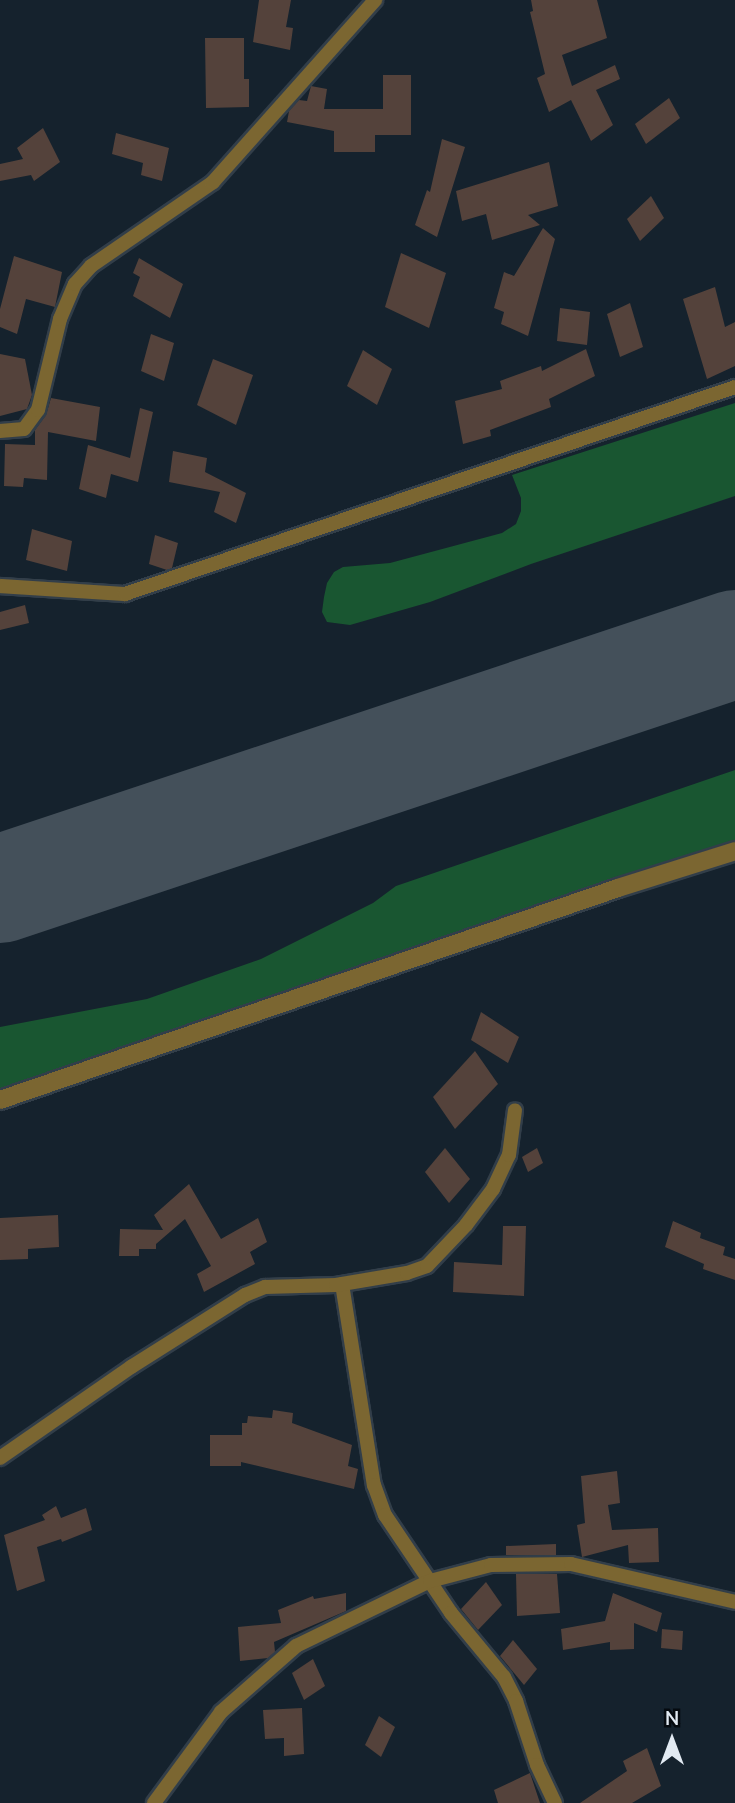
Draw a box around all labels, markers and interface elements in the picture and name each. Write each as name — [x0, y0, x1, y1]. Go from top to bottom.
north arrow — [637, 1705, 707, 1775]
text: N — [665, 1706, 679, 1732]

